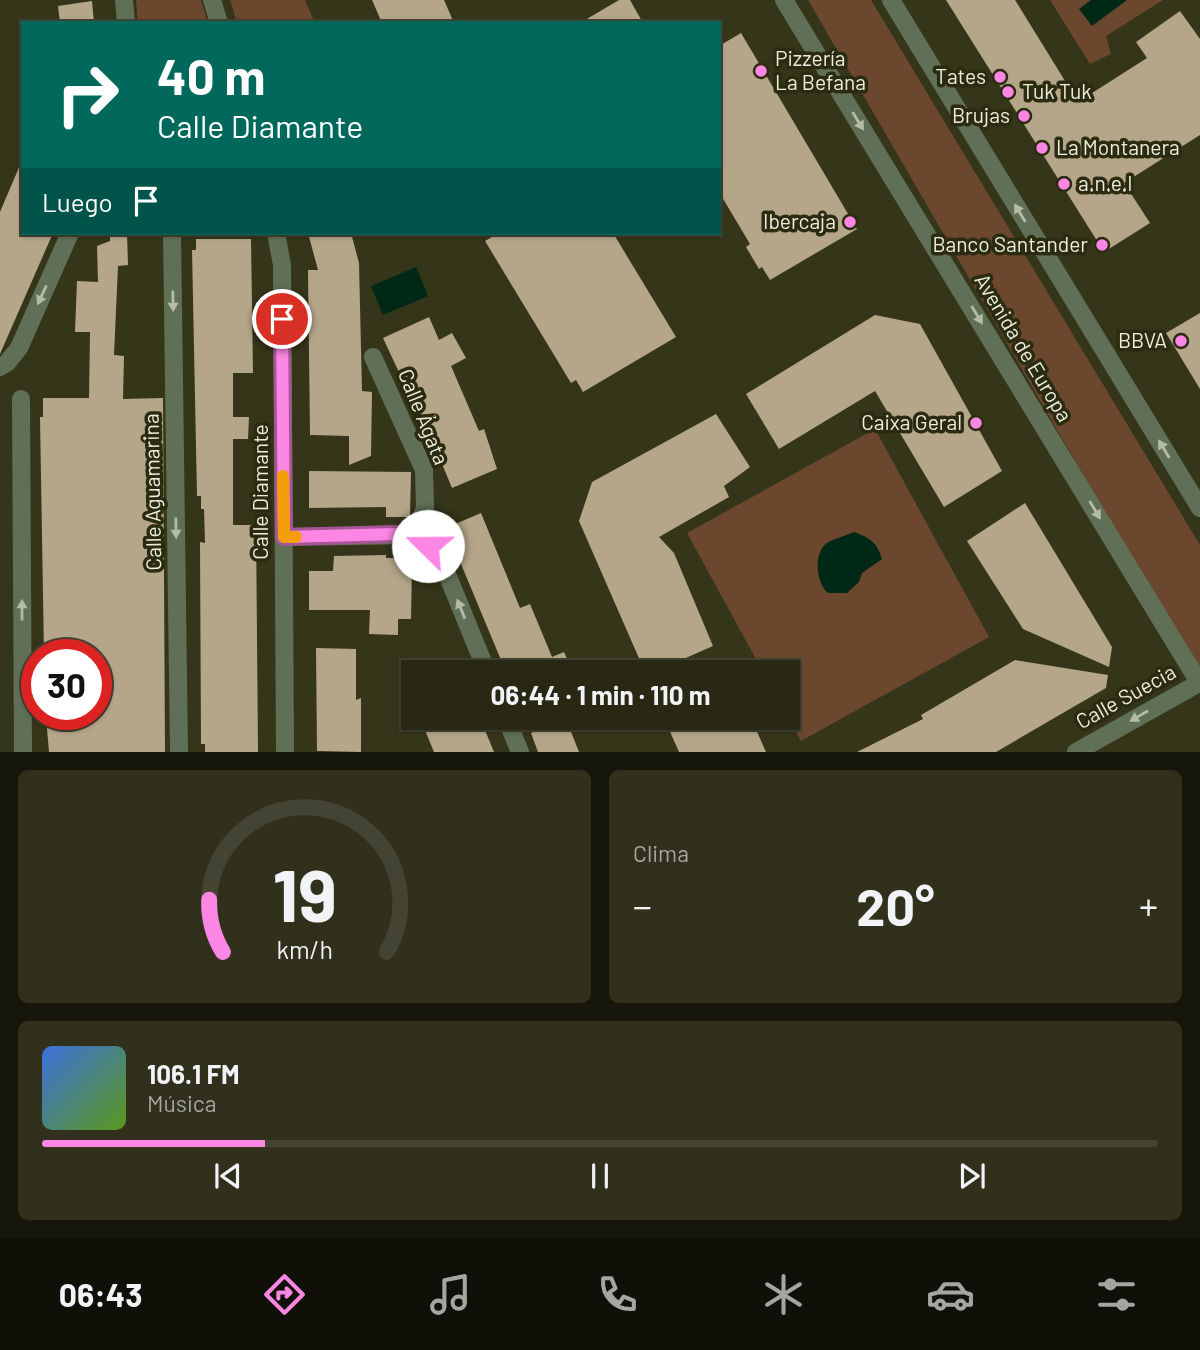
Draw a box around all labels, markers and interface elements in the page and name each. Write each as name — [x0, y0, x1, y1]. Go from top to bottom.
place label: Pizzería La Befana — [775, 45, 866, 94]
text: 40 m — [157, 46, 265, 105]
icon: right — [42, 49, 133, 140]
marker: Pizzería La Befana — [753, 63, 769, 79]
place label: Tates — [935, 63, 986, 88]
marker: Tates — [992, 69, 1008, 85]
place label: Tuk Tuk — [1022, 78, 1092, 103]
marker: Tuk Tuk — [1000, 84, 1016, 100]
place label: Brujas — [952, 102, 1010, 127]
text: Calle Diamante — [157, 106, 363, 144]
marker: Brujas — [1016, 108, 1032, 124]
one-way arrow — [852, 112, 864, 131]
place label: La Montanera — [1056, 134, 1180, 159]
marker: La Montanera — [1034, 140, 1050, 156]
place label: a.n.e.l — [1078, 170, 1132, 195]
marker: a.n.e.l — [1056, 176, 1072, 192]
icon: arrive — [127, 182, 165, 220]
text: Luego — [42, 186, 113, 217]
one-way arrow — [1014, 204, 1027, 223]
place label: Ibercaja — [763, 208, 836, 233]
marker: Ibercaja — [842, 214, 858, 230]
place label: Banco Santander — [932, 231, 1088, 256]
marker: Banco Santander — [1094, 237, 1110, 253]
street label: Avenida de Europa — [970, 269, 1078, 426]
one-way arrow — [36, 285, 48, 305]
pin — [252, 289, 312, 349]
one-way arrow — [167, 290, 179, 312]
icon: arrive — [263, 300, 301, 338]
one-way arrow — [971, 306, 983, 325]
place label: BBVA — [1118, 327, 1167, 352]
marker: BBVA — [1173, 333, 1189, 349]
street label: Calle Ágata — [394, 365, 455, 468]
place label: Caixa Geral — [861, 409, 962, 434]
street label: Calle Aguamarina — [138, 413, 165, 571]
marker: Caixa Geral — [968, 415, 984, 431]
street label: Calle Diamante — [247, 424, 272, 560]
one-way arrow — [1158, 440, 1171, 459]
one-way arrow — [1088, 500, 1101, 519]
position arrow — [391, 509, 465, 583]
one-way arrow — [170, 518, 182, 540]
one-way arrow — [456, 598, 467, 619]
one-way arrow — [16, 599, 28, 621]
speed limit sign: 30 — [21, 639, 112, 730]
street label: Calle Suecia — [1071, 658, 1179, 733]
text: 06:44 · 1 min · 110 m — [490, 679, 711, 710]
one-way arrow — [1130, 710, 1149, 722]
text: Clima — [633, 839, 689, 867]
text: 19 — [272, 850, 337, 938]
text: 20° — [856, 874, 935, 936]
text: − — [633, 882, 652, 928]
text: + — [1139, 882, 1158, 928]
text: km/h — [276, 934, 333, 964]
text: 106.1 FM — [147, 1058, 240, 1089]
text: Música — [147, 1089, 216, 1117]
icon: previous — [209, 1157, 247, 1195]
icon: pause — [581, 1157, 619, 1195]
icon: next — [953, 1157, 991, 1195]
icon: directions — [260, 1270, 309, 1319]
icon: music — [426, 1270, 475, 1319]
icon: phone — [593, 1270, 642, 1319]
icon: climate — [759, 1270, 808, 1319]
icon: car — [926, 1270, 975, 1319]
icon: filters — [1092, 1270, 1141, 1319]
text: 06:43 — [59, 1275, 142, 1313]

